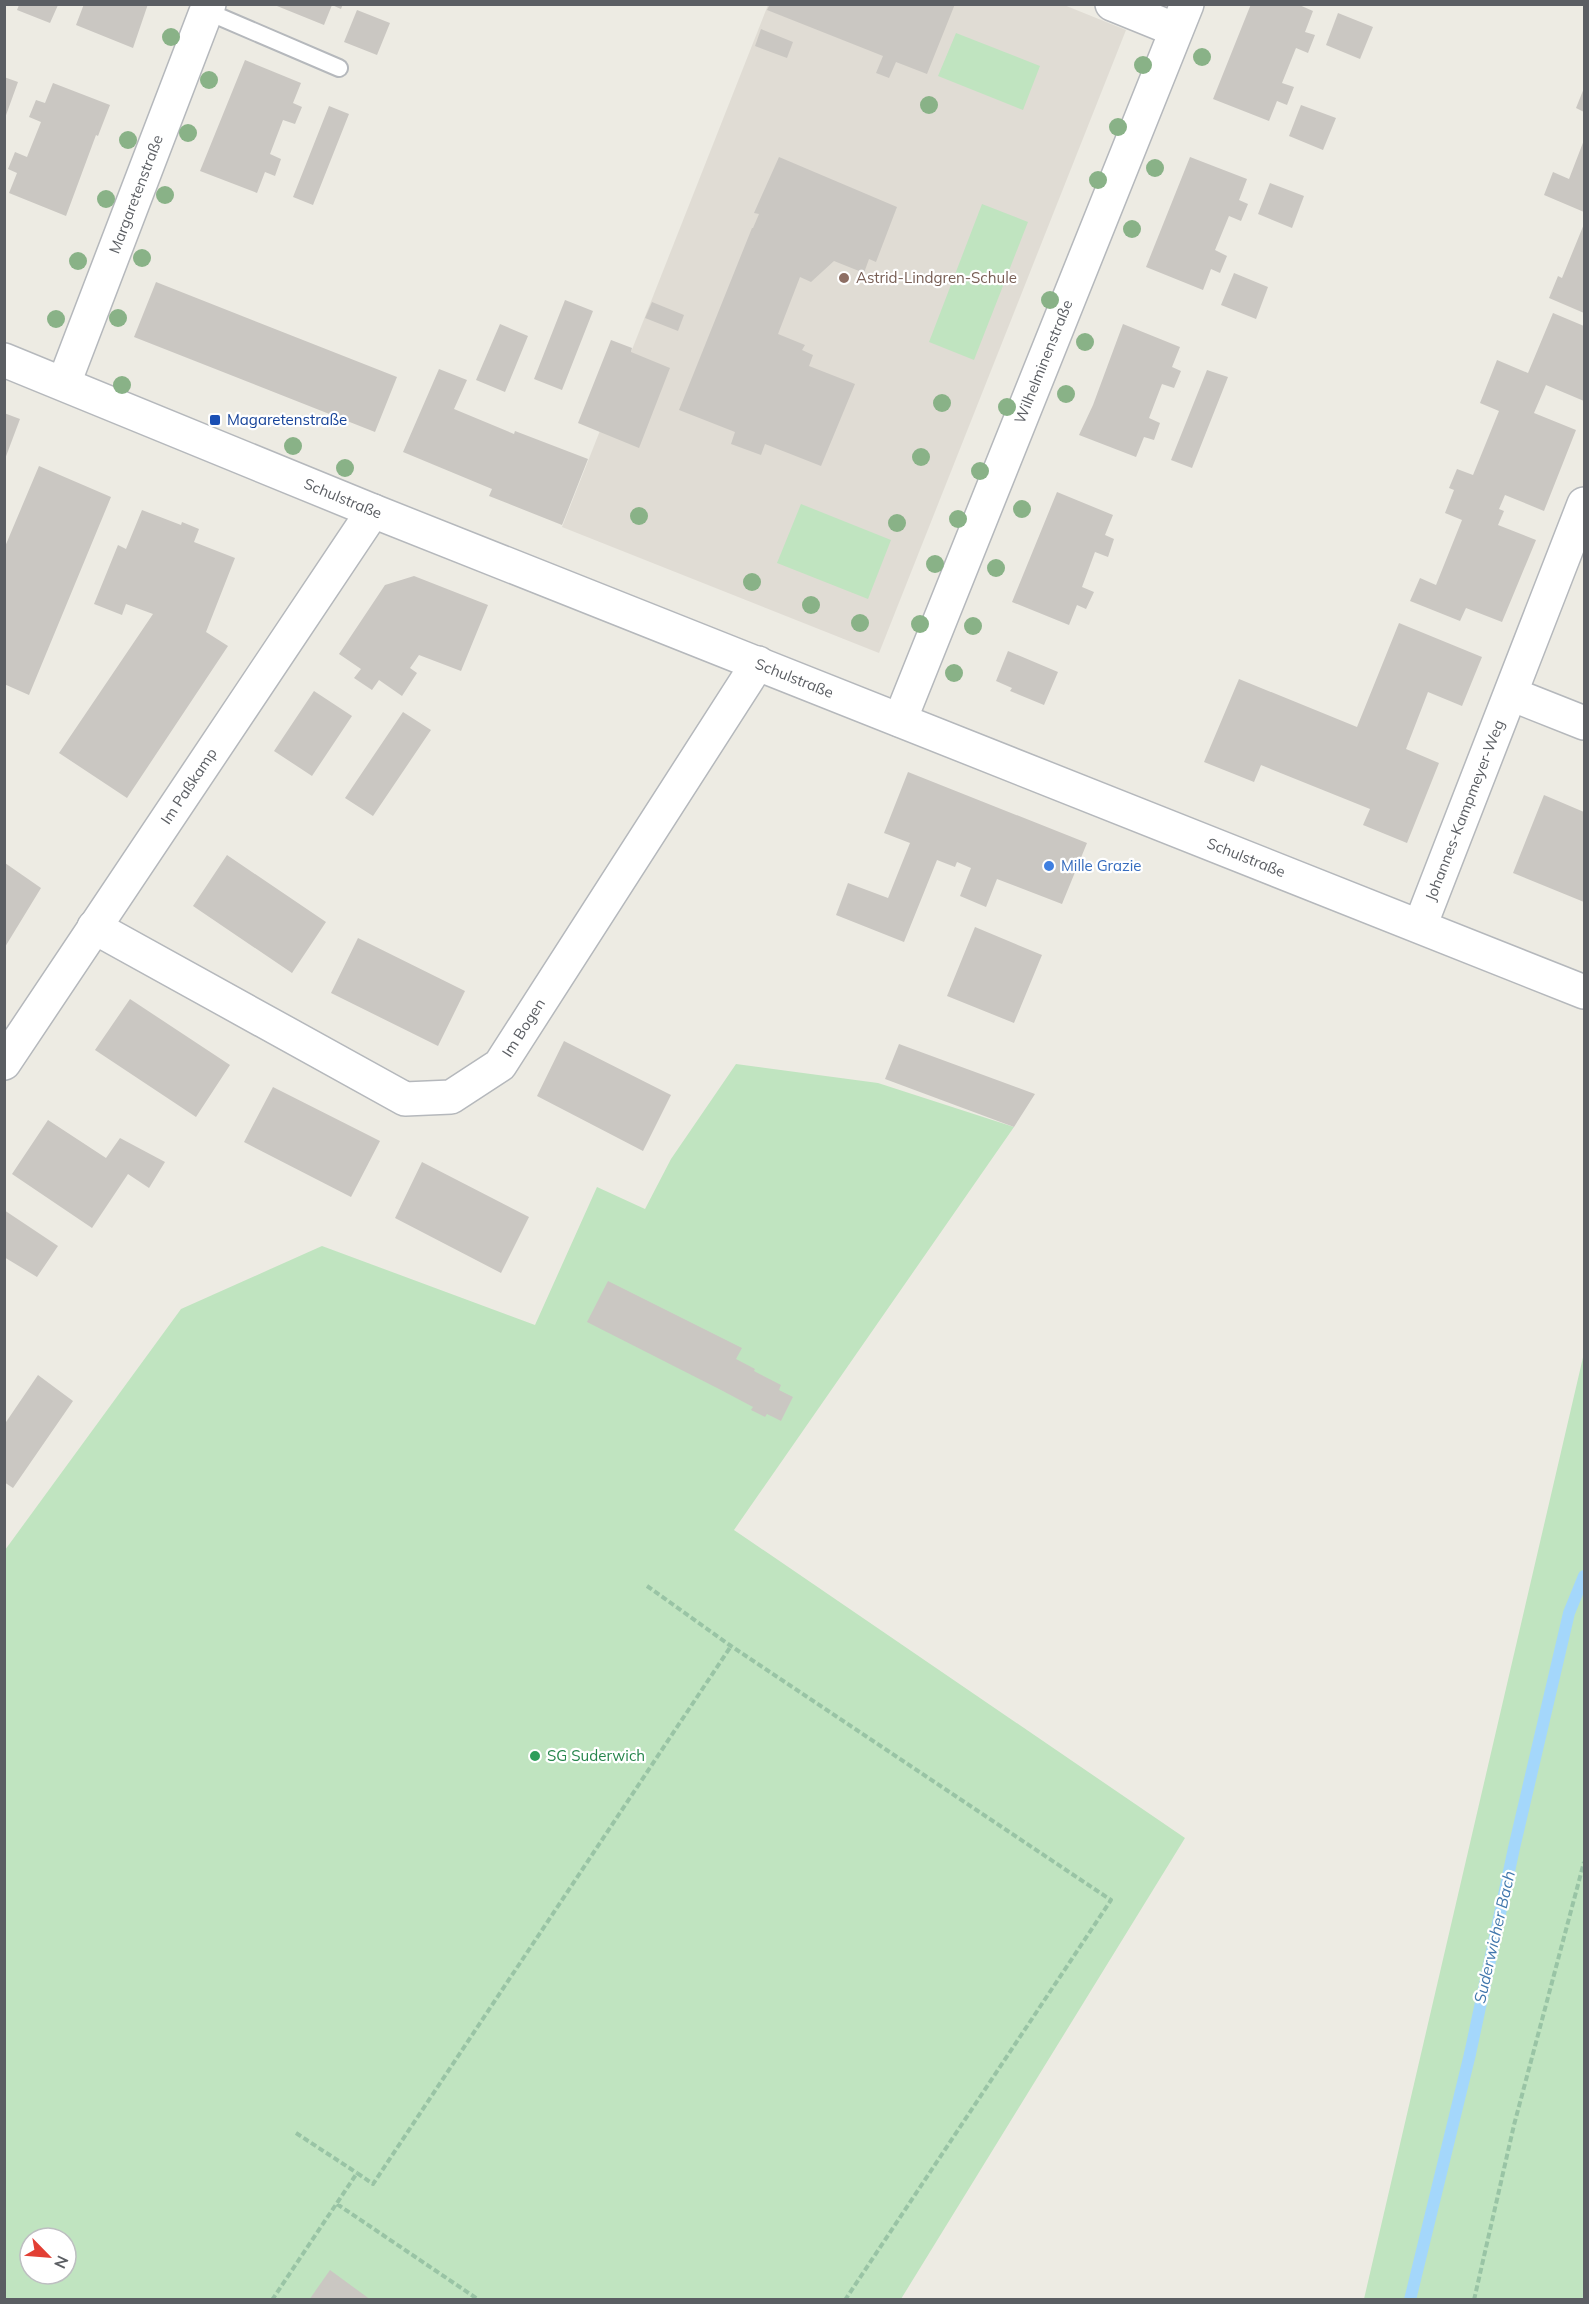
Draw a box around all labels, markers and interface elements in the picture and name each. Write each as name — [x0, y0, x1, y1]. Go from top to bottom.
street label: Margaretenstraße — [104, 132, 167, 256]
place label: Astrid-Lindgren-Schule — [856, 268, 1017, 287]
marker: Astrid-Lindgren-Schule — [837, 271, 851, 285]
street label: Wilhelminenstraße — [1010, 297, 1076, 426]
place label: Magaretenstraße — [227, 410, 347, 429]
marker: Magaretenstraße — [208, 413, 222, 427]
street label: Schulstraße — [301, 474, 385, 523]
street label: Schulstraße — [753, 654, 836, 702]
street label: Johannes-Kampmeyer-Weg — [1421, 717, 1508, 904]
street label: Im Paßkamp — [156, 744, 221, 828]
street label: Schulstraße — [1204, 833, 1288, 881]
place label: Mille Grazie — [1061, 856, 1142, 875]
marker: Mille Grazie — [1042, 859, 1056, 873]
street label: Im Bogen — [498, 995, 549, 1060]
place label: SG Suderwich — [547, 1746, 645, 1765]
marker: SG Suderwich — [528, 1749, 542, 1763]
water label: Suderwicher Bach — [1469, 1869, 1519, 2005]
north arrow — [18, 2226, 78, 2286]
text: N — [50, 2253, 73, 2272]

